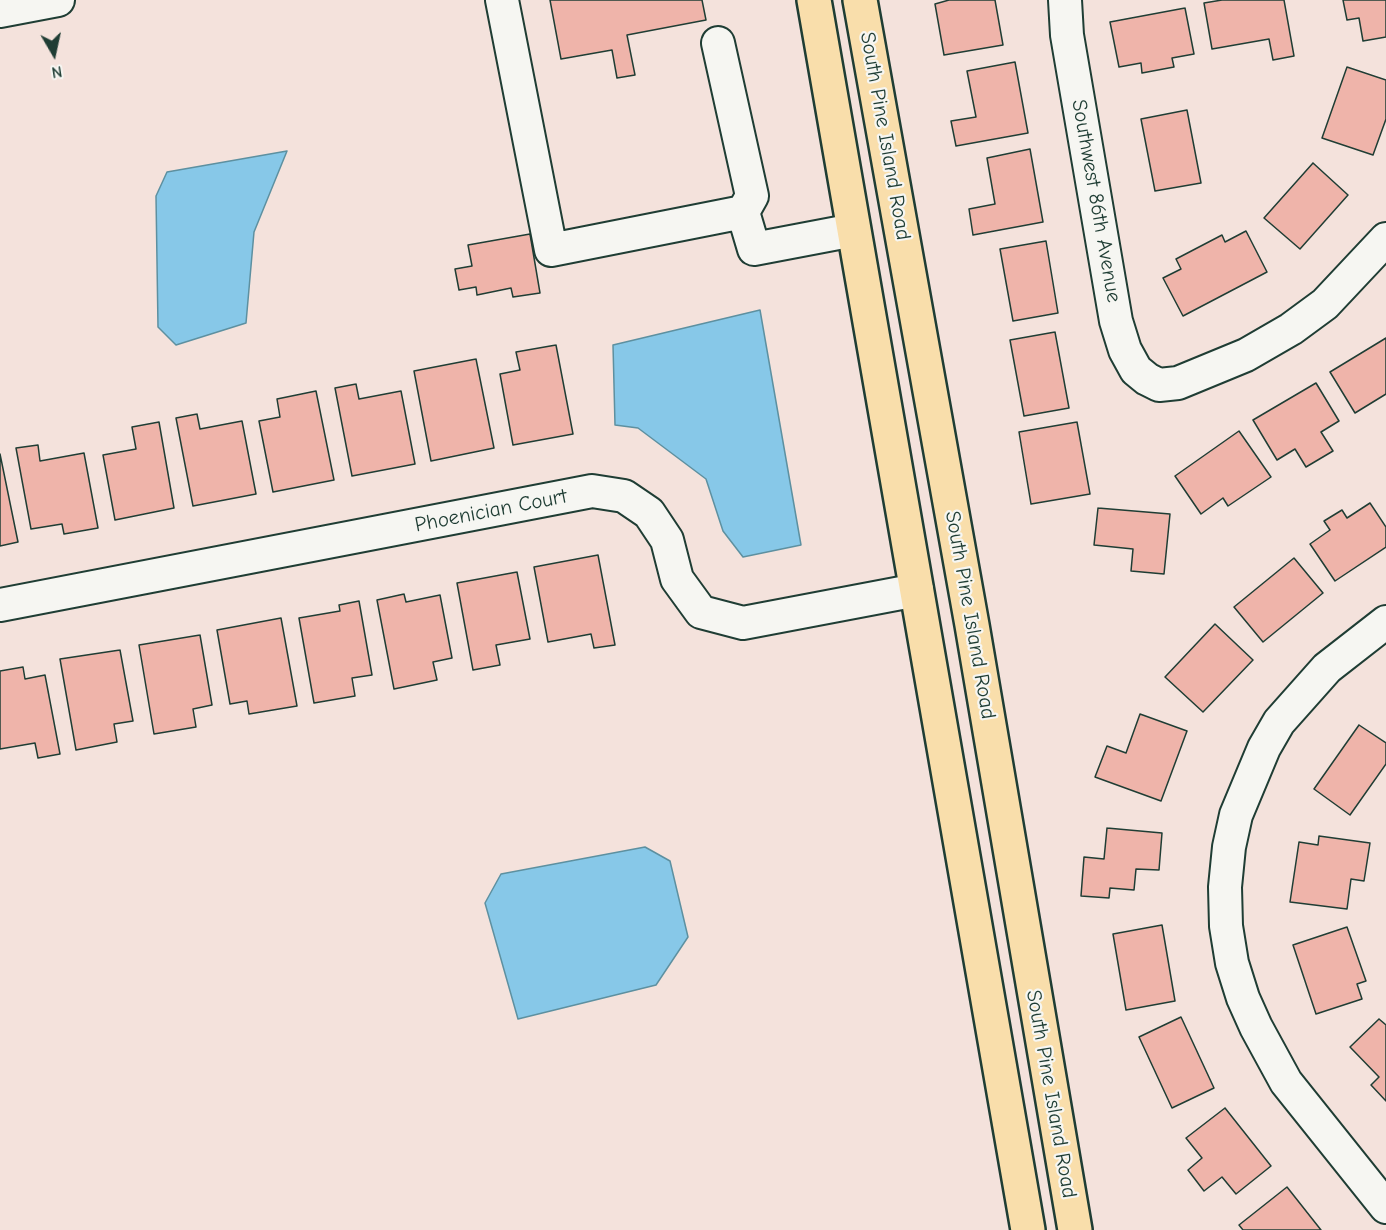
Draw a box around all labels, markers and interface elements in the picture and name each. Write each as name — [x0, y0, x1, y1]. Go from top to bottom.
north arrow — [24, 24, 84, 84]
street label: South Pine Island Road — [854, 30, 916, 242]
text: N — [50, 62, 63, 81]
street label: Southwest 86th Avenue — [1066, 98, 1126, 304]
street label: Phoenician Court — [413, 484, 569, 538]
street label: South Pine Island Road — [939, 509, 1001, 721]
street label: South Pine Island Road — [1020, 988, 1082, 1200]

